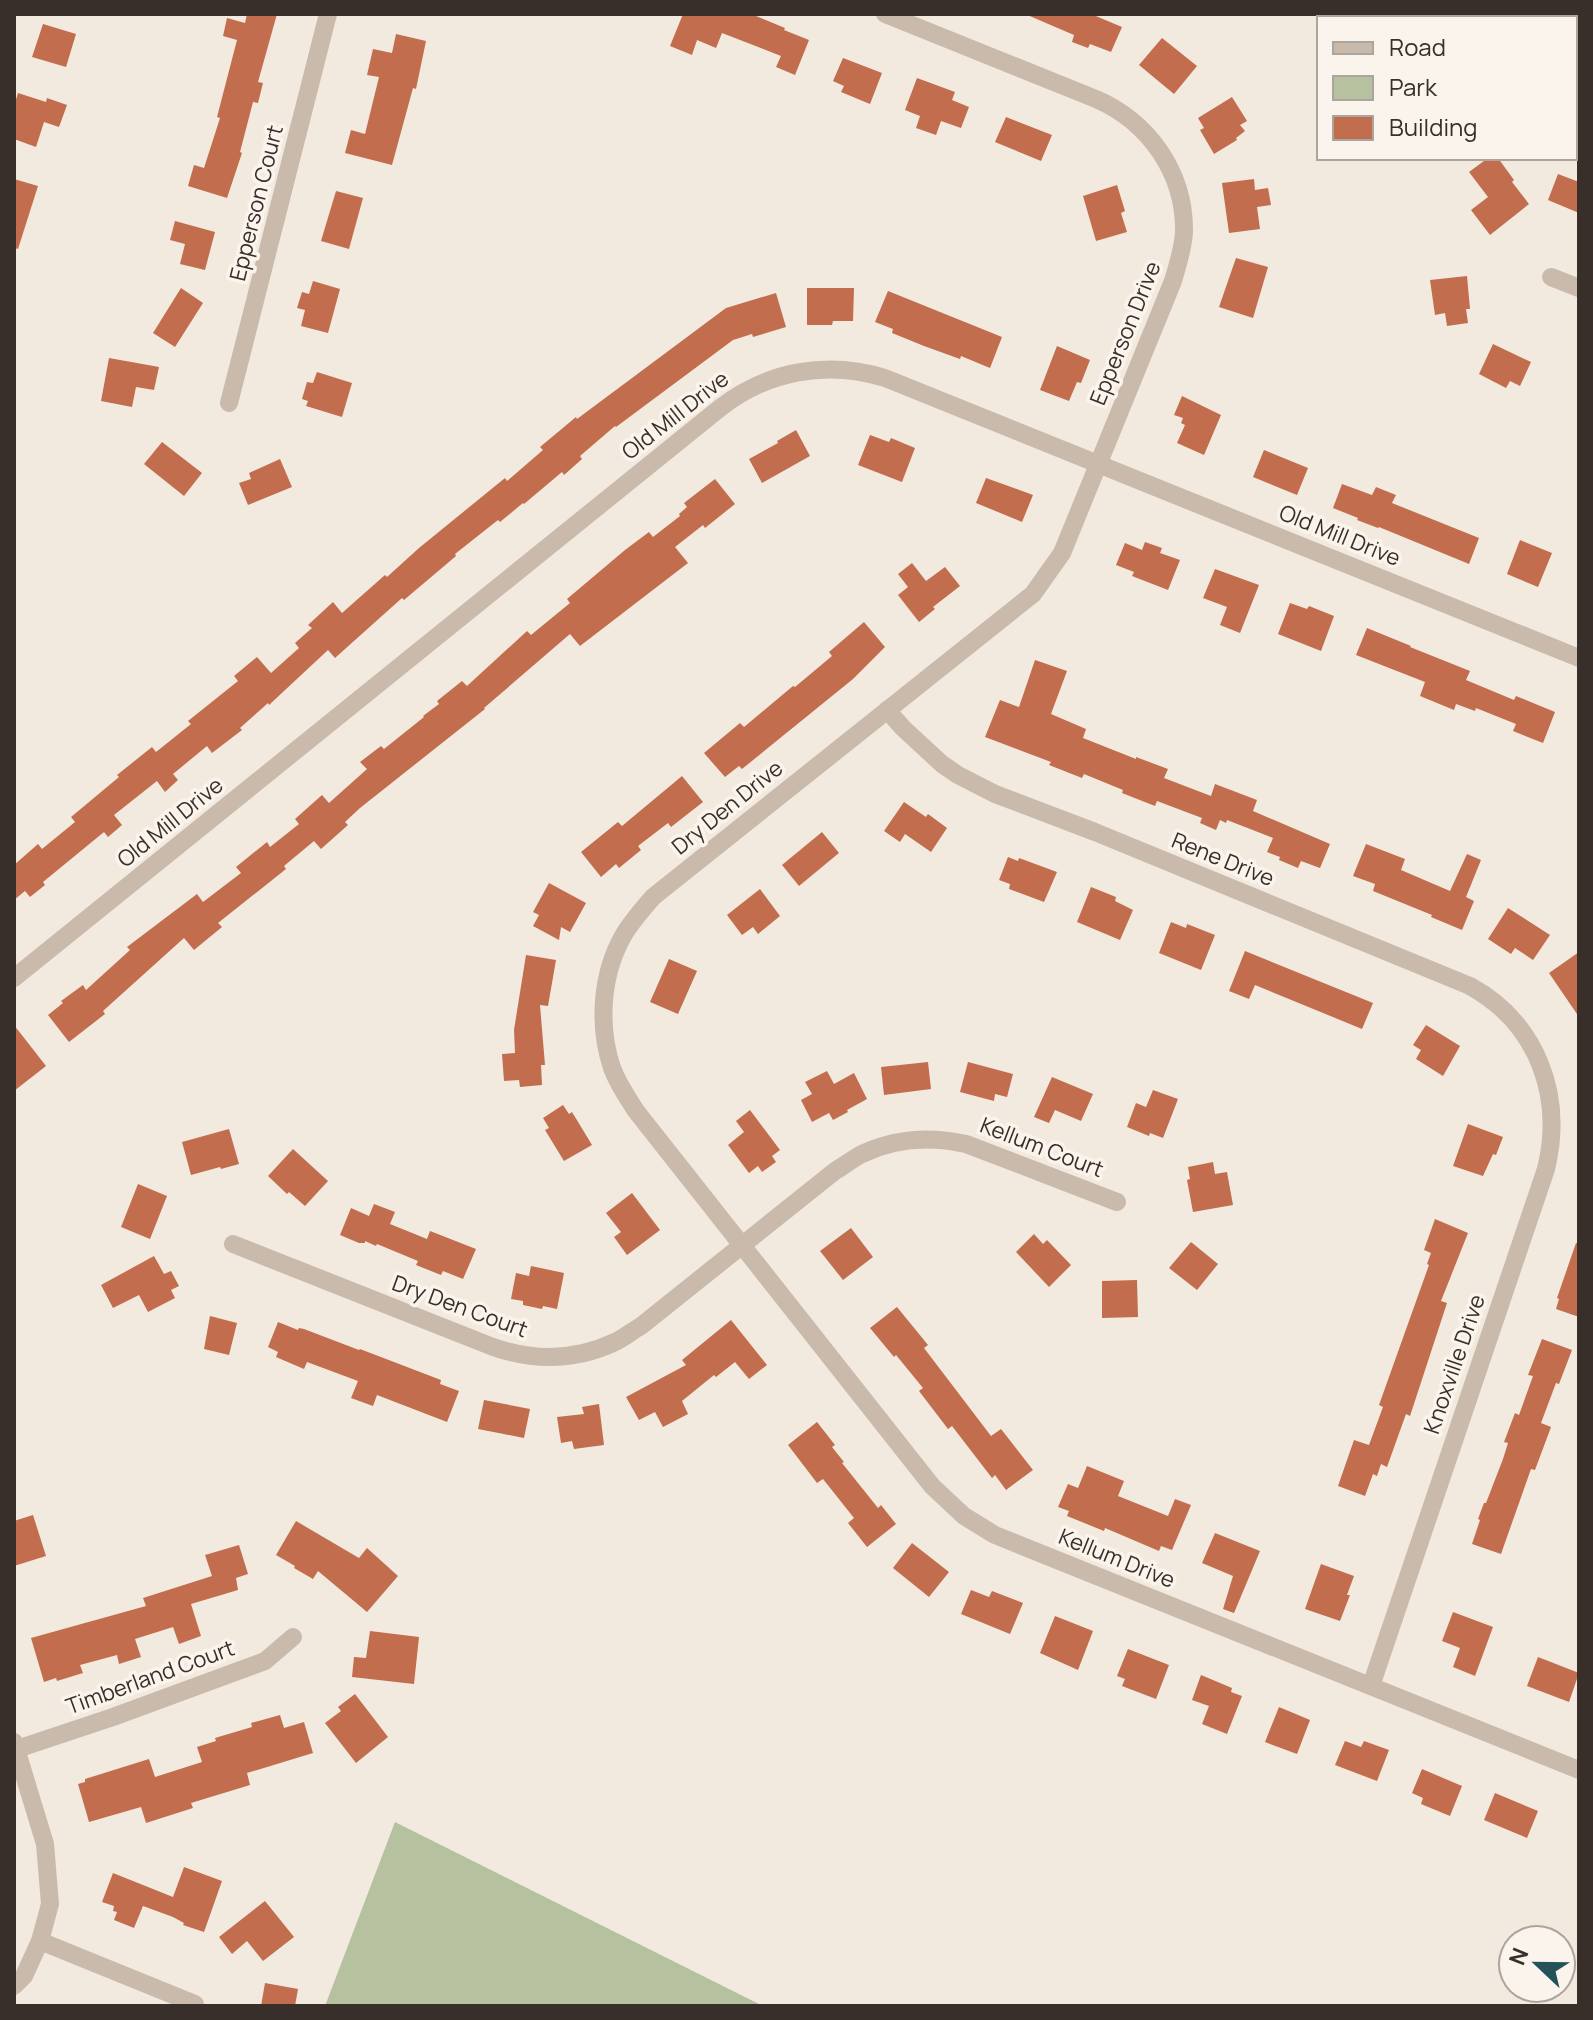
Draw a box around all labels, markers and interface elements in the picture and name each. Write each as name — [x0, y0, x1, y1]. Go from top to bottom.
legend — [1317, 16, 1577, 160]
text: Road — [1389, 30, 1446, 63]
text: Park — [1389, 70, 1438, 103]
text: Building — [1389, 110, 1477, 143]
street label: Epperson Court — [222, 122, 290, 284]
street label: Epperson Drive — [1083, 257, 1168, 409]
street label: Old Mill Drive — [615, 364, 735, 466]
street label: Old Mill Drive — [1275, 497, 1405, 573]
street label: Dry Den Drive — [665, 753, 789, 861]
street label: Old Mill Drive — [111, 770, 229, 874]
street label: Rene Drive — [1167, 825, 1279, 893]
street label: Kellum Court — [976, 1110, 1108, 1184]
street label: Dry Den Court — [388, 1268, 532, 1344]
street label: Knoxville Drive — [1416, 1290, 1492, 1438]
street label: Kellum Drive — [1054, 1521, 1180, 1595]
street label: Timberland Court — [62, 1633, 239, 1721]
north arrow — [1497, 1924, 1577, 2004]
text: N — [1502, 1944, 1535, 1969]

